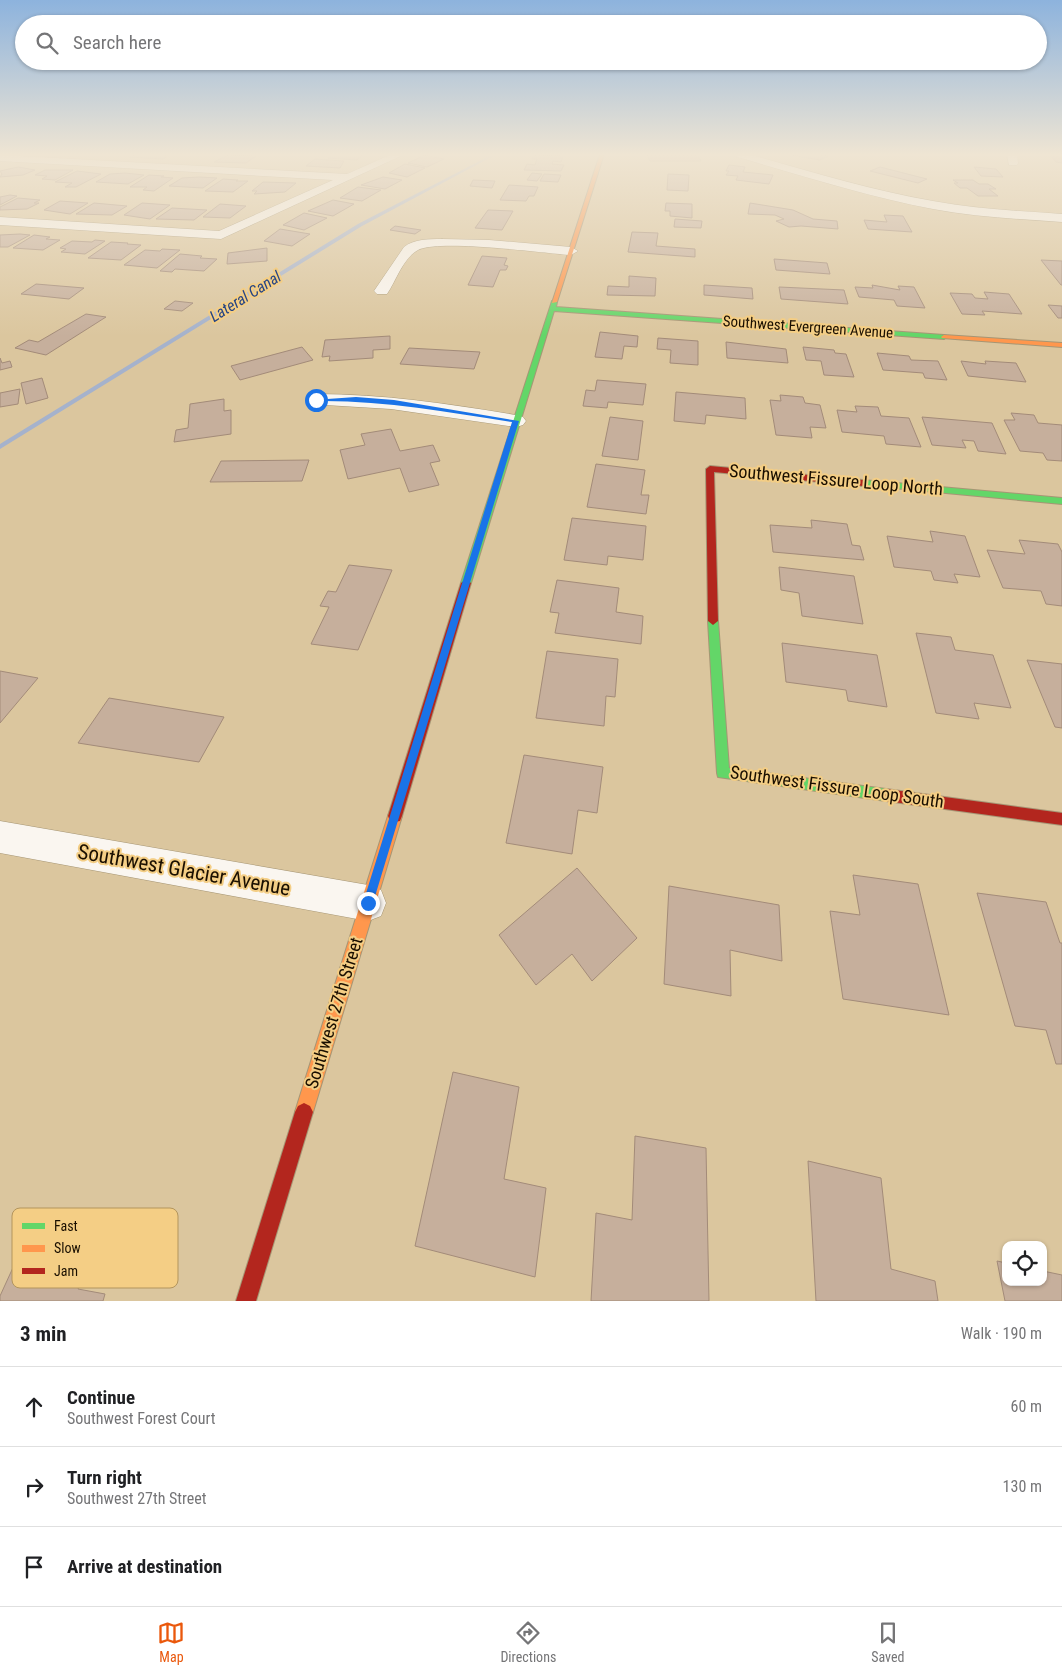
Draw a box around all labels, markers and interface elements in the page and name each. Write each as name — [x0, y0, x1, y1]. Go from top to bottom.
search box — [15, 15, 1047, 70]
icon: search — [33, 29, 61, 57]
text: Search here — [73, 31, 161, 54]
water label: Lateral Canal — [206, 267, 285, 326]
street label: Southwest Evergreen Avenue — [722, 312, 894, 342]
route start — [305, 389, 328, 412]
street label: Southwest Fissure Loop North — [728, 460, 944, 499]
street label: Southwest Fissure Loop South — [729, 761, 945, 812]
street label: Southwest Glacier Avenue — [76, 839, 292, 901]
route end — [357, 892, 380, 915]
street label: Southwest 27th Street — [301, 935, 367, 1091]
legend — [12, 1208, 178, 1288]
text: Fast — [54, 1218, 78, 1234]
text: Slow — [54, 1240, 81, 1256]
map controls — [1002, 1241, 1047, 1286]
button: locate — [1002, 1241, 1047, 1286]
text: Jam — [54, 1263, 78, 1279]
text: 3 min — [20, 1322, 67, 1346]
text: Walk · 190 m — [961, 1324, 1042, 1343]
text: Continue — [67, 1386, 135, 1409]
icon: ahead — [20, 1393, 48, 1421]
text: 60 m — [1010, 1397, 1042, 1416]
text: Southwest Forest Court — [67, 1409, 215, 1428]
text: Turn right — [67, 1466, 142, 1489]
icon: right — [20, 1473, 48, 1501]
text: 130 m — [1003, 1477, 1042, 1496]
text: Southwest 27th Street — [67, 1489, 207, 1508]
icon: arrive — [20, 1553, 48, 1581]
text: Arrive at destination — [67, 1555, 222, 1578]
tab: Map — [157, 1619, 185, 1665]
tab: Directions — [500, 1619, 556, 1665]
tab: Saved — [871, 1619, 905, 1665]

